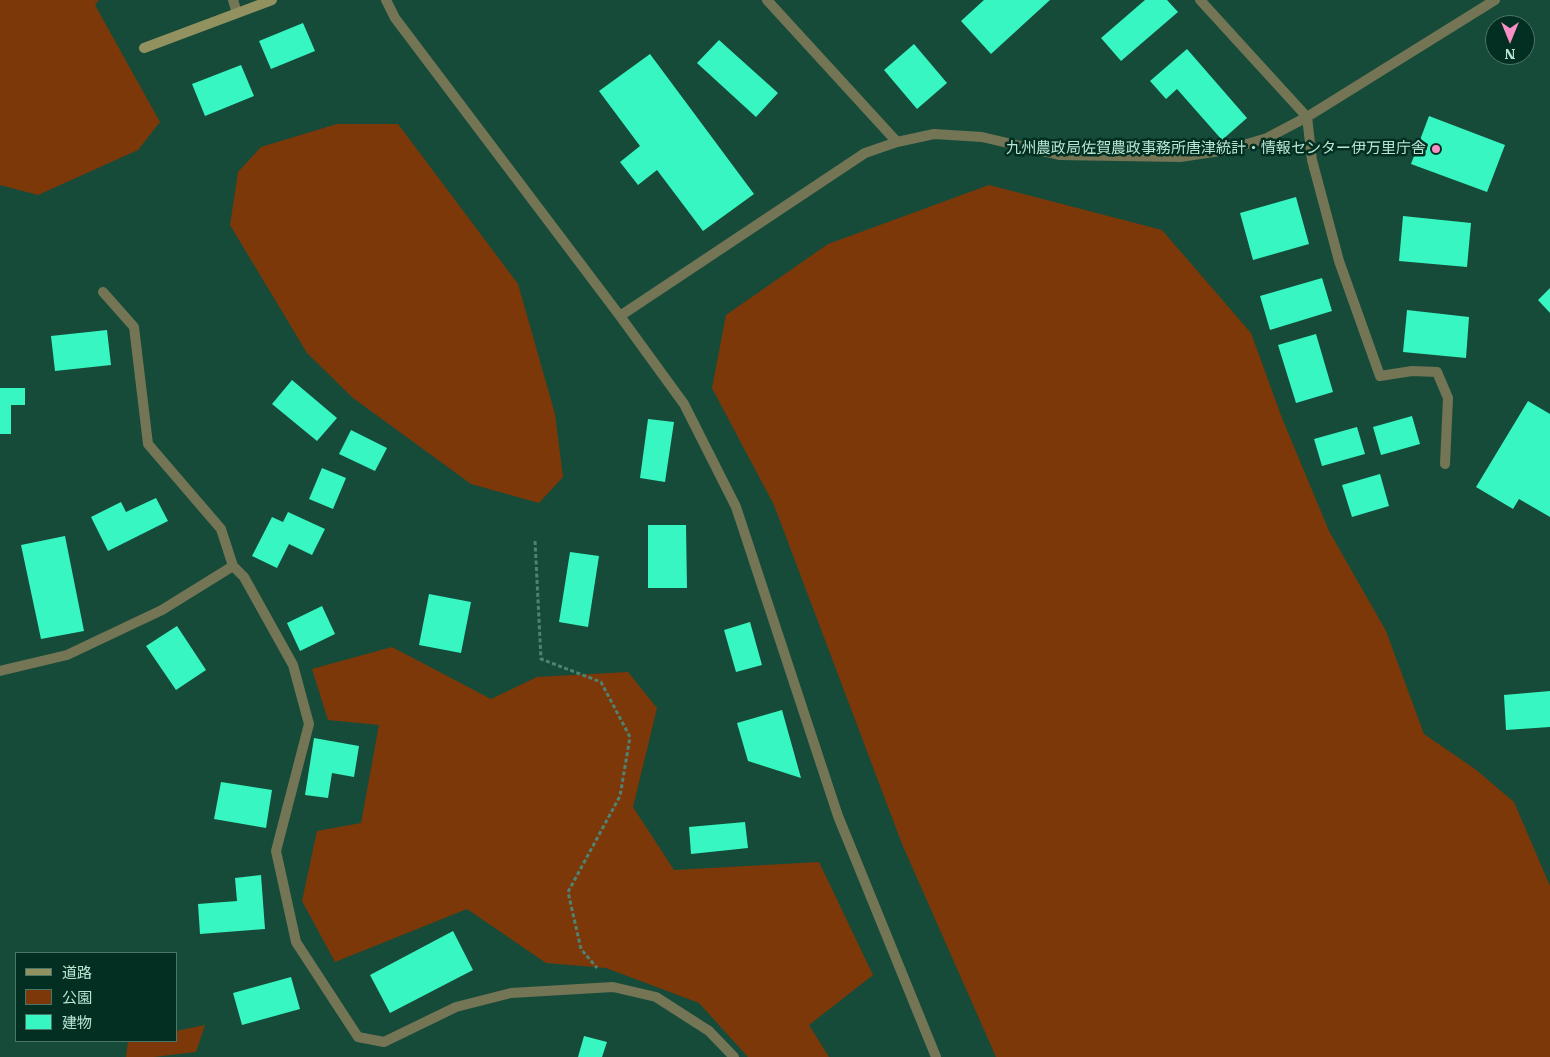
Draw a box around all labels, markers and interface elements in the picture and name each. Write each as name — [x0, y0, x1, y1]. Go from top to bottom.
north arrow — [1485, 15, 1535, 65]
text: N — [1504, 45, 1516, 63]
place label: 九州農政局佐賀農政事務所唐津統計・情報センター伊万里庁舎 — [1006, 140, 1426, 158]
marker: 九州農政局佐賀農政事務所唐津統計・情報センター伊万里庁舎 — [1430, 143, 1442, 155]
legend — [15, 952, 178, 1042]
text: 道路 — [62, 963, 92, 982]
text: 公園 — [62, 988, 92, 1007]
text: 建物 — [62, 1013, 92, 1032]

